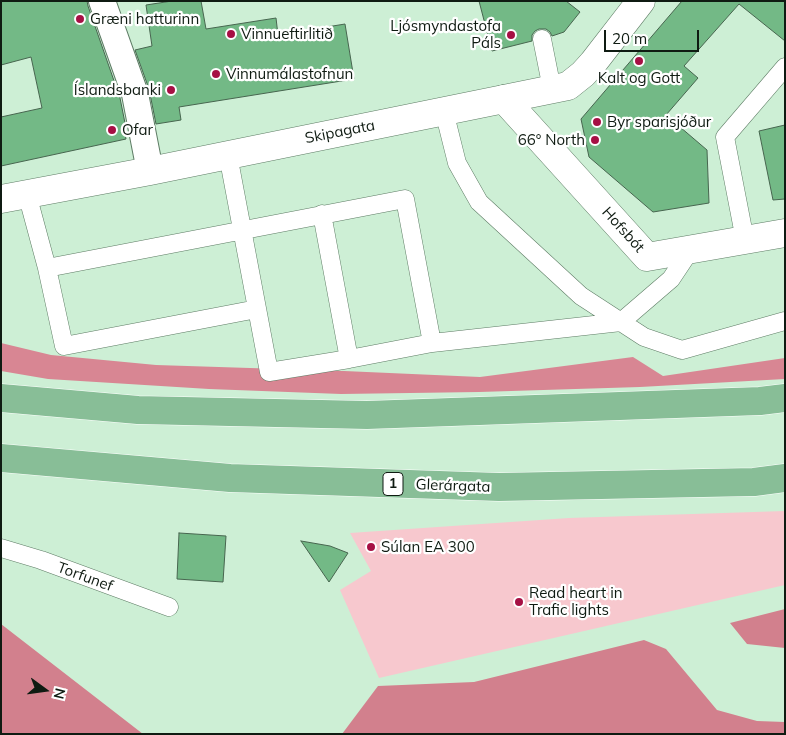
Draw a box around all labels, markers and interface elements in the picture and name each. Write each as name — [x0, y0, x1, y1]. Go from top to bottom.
place label: Græni hatturinn — [90, 10, 199, 28]
marker: Græni hatturinn — [74, 13, 86, 25]
place label: Ljósmyndastofa Páls — [390, 17, 501, 52]
scale bar — [606, 20, 701, 52]
place label: Vinnueftirlitið — [241, 25, 333, 43]
marker: Vinnueftirlitið — [225, 28, 237, 40]
marker: Ljósmyndastofa Páls — [505, 29, 517, 41]
text: 20 m — [612, 29, 647, 48]
marker: Kalt og Gott — [633, 55, 645, 67]
place label: Vinnumálastofnun — [226, 65, 353, 83]
marker: Vinnumálastofnun — [210, 68, 222, 80]
place label: Kalt og Gott — [598, 69, 680, 87]
place label: Íslandsbanki — [74, 81, 161, 99]
marker: Íslandsbanki — [165, 84, 177, 96]
place label: Byr sparisjóður — [607, 113, 711, 131]
street label: Skipagata — [303, 116, 377, 148]
marker: Byr sparisjóður — [591, 116, 603, 128]
place label: Ofar — [122, 121, 153, 139]
marker: Ofar — [106, 124, 118, 136]
place label: 66° North — [518, 131, 585, 149]
marker: 66° North — [589, 134, 601, 146]
street label: Hofsbót — [598, 203, 648, 257]
road number: 1 — [383, 472, 403, 496]
street label: Glerárgata — [415, 476, 491, 496]
place label: Súlan EA 300 — [381, 538, 475, 556]
marker: Súlan EA 300 — [365, 541, 377, 553]
street label: Torfunef — [55, 559, 115, 595]
place label: Read heart in Trafic lights — [529, 584, 623, 619]
marker: Read heart in Trafic lights — [513, 596, 525, 608]
north arrow — [20, 665, 70, 715]
text: N — [50, 686, 70, 701]

